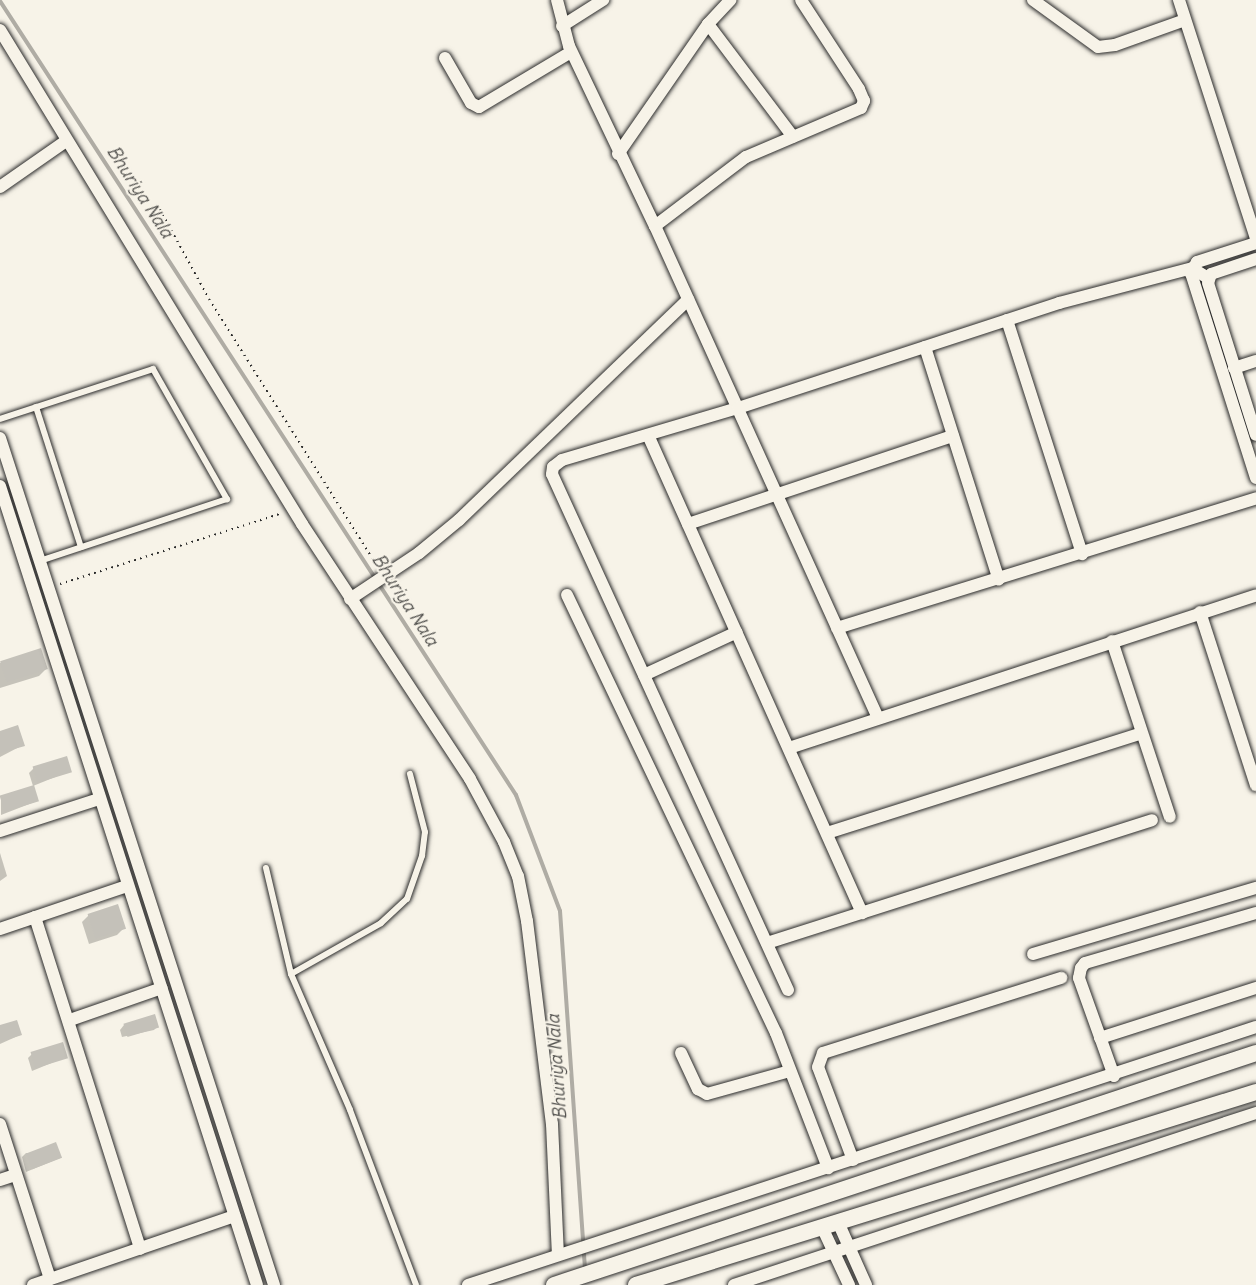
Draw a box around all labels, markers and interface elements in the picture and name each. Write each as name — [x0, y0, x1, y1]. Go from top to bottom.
water label: Bhuriya Nala — [102, 142, 178, 242]
water label: Bhuriya Nala — [367, 550, 443, 650]
water label: Bhuriya Nala — [543, 1014, 571, 1120]

